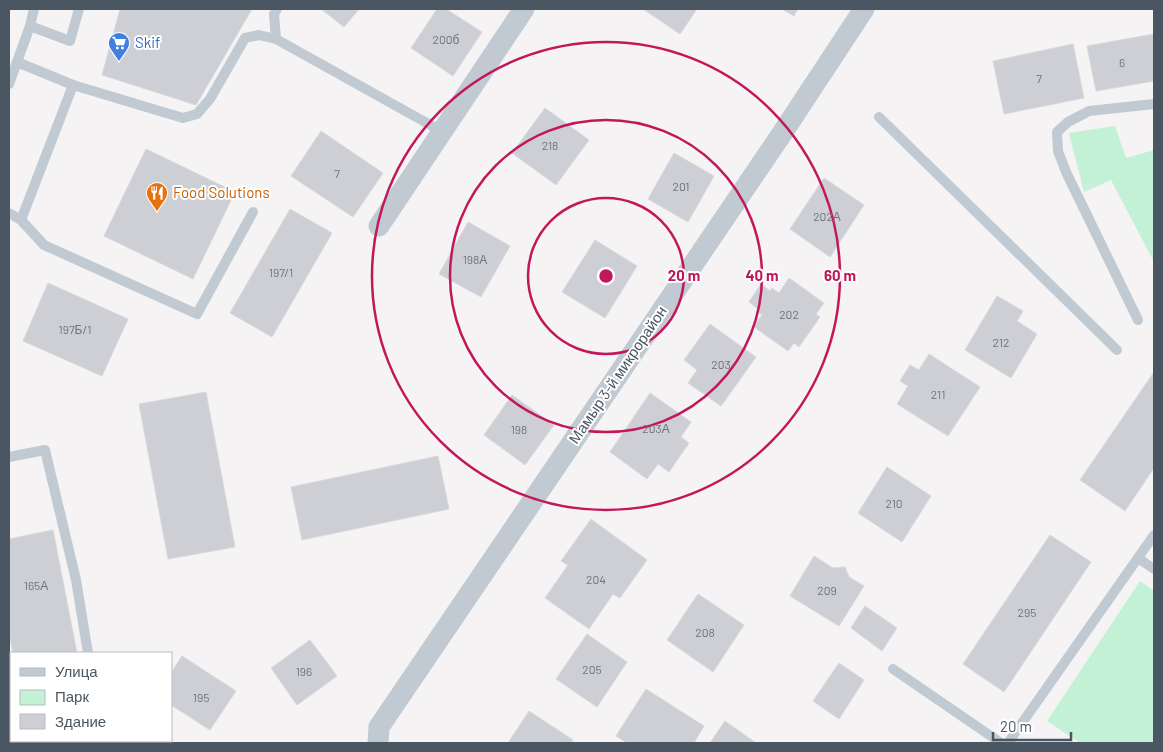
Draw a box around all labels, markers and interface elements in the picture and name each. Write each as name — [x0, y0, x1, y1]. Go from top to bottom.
supermarket icon: Skif — [107, 31, 131, 62]
house number: 200б — [433, 32, 460, 46]
place label: Skif — [135, 33, 160, 51]
house number: 6 — [1119, 55, 1125, 69]
house number: 7 — [1036, 71, 1042, 85]
house number: 218 — [542, 138, 558, 152]
house number: 7 — [334, 166, 340, 180]
house number: 201 — [672, 179, 690, 193]
restaurant icon: Food Solutions — [145, 181, 169, 212]
place label: Food Solutions — [173, 183, 270, 201]
house number: 202А — [813, 209, 841, 223]
house number: 198А — [463, 252, 487, 266]
house number: 197/1 — [269, 265, 293, 279]
text: 20 m — [668, 266, 700, 284]
text: 40 m — [745, 266, 779, 284]
text: 60 m — [824, 266, 856, 284]
centre of rings — [597, 267, 615, 285]
street label: Мамыр 3-й микрорайон — [564, 302, 670, 447]
house number: 202 — [779, 307, 799, 321]
house number: 197Б/1 — [58, 322, 92, 336]
house number: 212 — [993, 335, 1009, 349]
house number: 203 — [711, 357, 731, 371]
house number: 211 — [931, 387, 945, 401]
house number: 203А — [642, 421, 670, 435]
house number: 198 — [511, 422, 527, 436]
house number: 210 — [885, 496, 903, 510]
house number: 204 — [586, 572, 606, 586]
house number: 165А — [24, 578, 48, 592]
house number: 209 — [817, 583, 837, 597]
house number: 295 — [1018, 605, 1036, 619]
house number: 208 — [695, 625, 715, 639]
legend — [10, 652, 172, 742]
text: Улица — [55, 662, 98, 680]
house number: 205 — [582, 662, 602, 676]
house number: 196 — [296, 664, 312, 678]
text: Парк — [55, 687, 89, 705]
house number: 195 — [193, 690, 209, 704]
scale bar — [993, 710, 1070, 742]
text: Здание — [55, 712, 106, 730]
text: 20 m — [1000, 717, 1032, 735]

